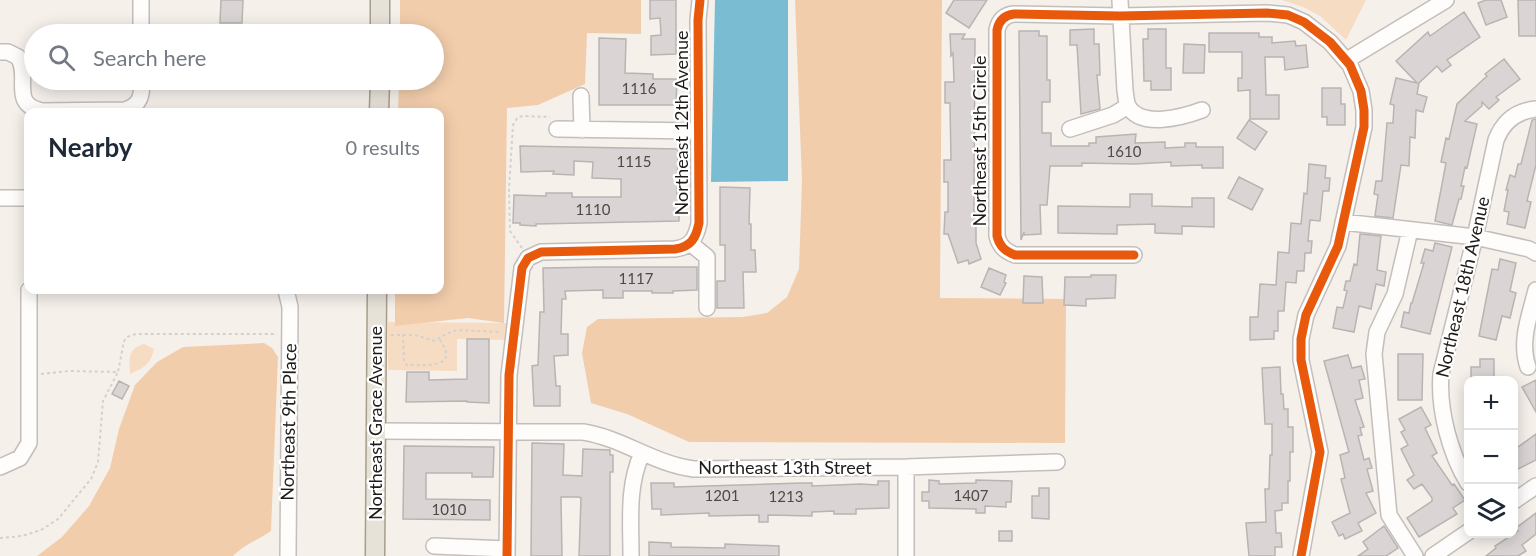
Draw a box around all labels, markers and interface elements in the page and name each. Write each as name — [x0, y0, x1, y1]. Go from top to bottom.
search box — [24, 24, 444, 90]
street label: Northeast 12th Avenue — [670, 31, 692, 216]
icon: search — [45, 41, 78, 74]
text: Search here — [93, 44, 206, 71]
street label: Northeast 15th Circle — [968, 56, 990, 226]
house number: 1116 — [622, 79, 657, 97]
text: Nearby — [48, 131, 133, 163]
text: 0 results — [345, 135, 420, 159]
house number: 1610 — [1107, 142, 1142, 160]
house number: 1115 — [617, 152, 651, 170]
street label: Northeast 18th Avenue — [1430, 194, 1494, 379]
house number: 1110 — [576, 200, 611, 218]
house number: 1117 — [619, 269, 654, 287]
street label: Northeast Grace Avenue — [364, 326, 386, 520]
street label: Northeast 9th Place — [276, 343, 300, 501]
map controls — [1464, 376, 1518, 538]
button: + — [1464, 376, 1518, 430]
button: − — [1464, 430, 1518, 484]
street label: Northeast 13th Street — [698, 456, 872, 478]
button: layers — [1464, 484, 1518, 538]
house number: 1201 — [705, 486, 739, 504]
house number: 1407 — [954, 486, 989, 504]
house number: 1213 — [769, 487, 803, 505]
house number: 1010 — [432, 500, 467, 518]

